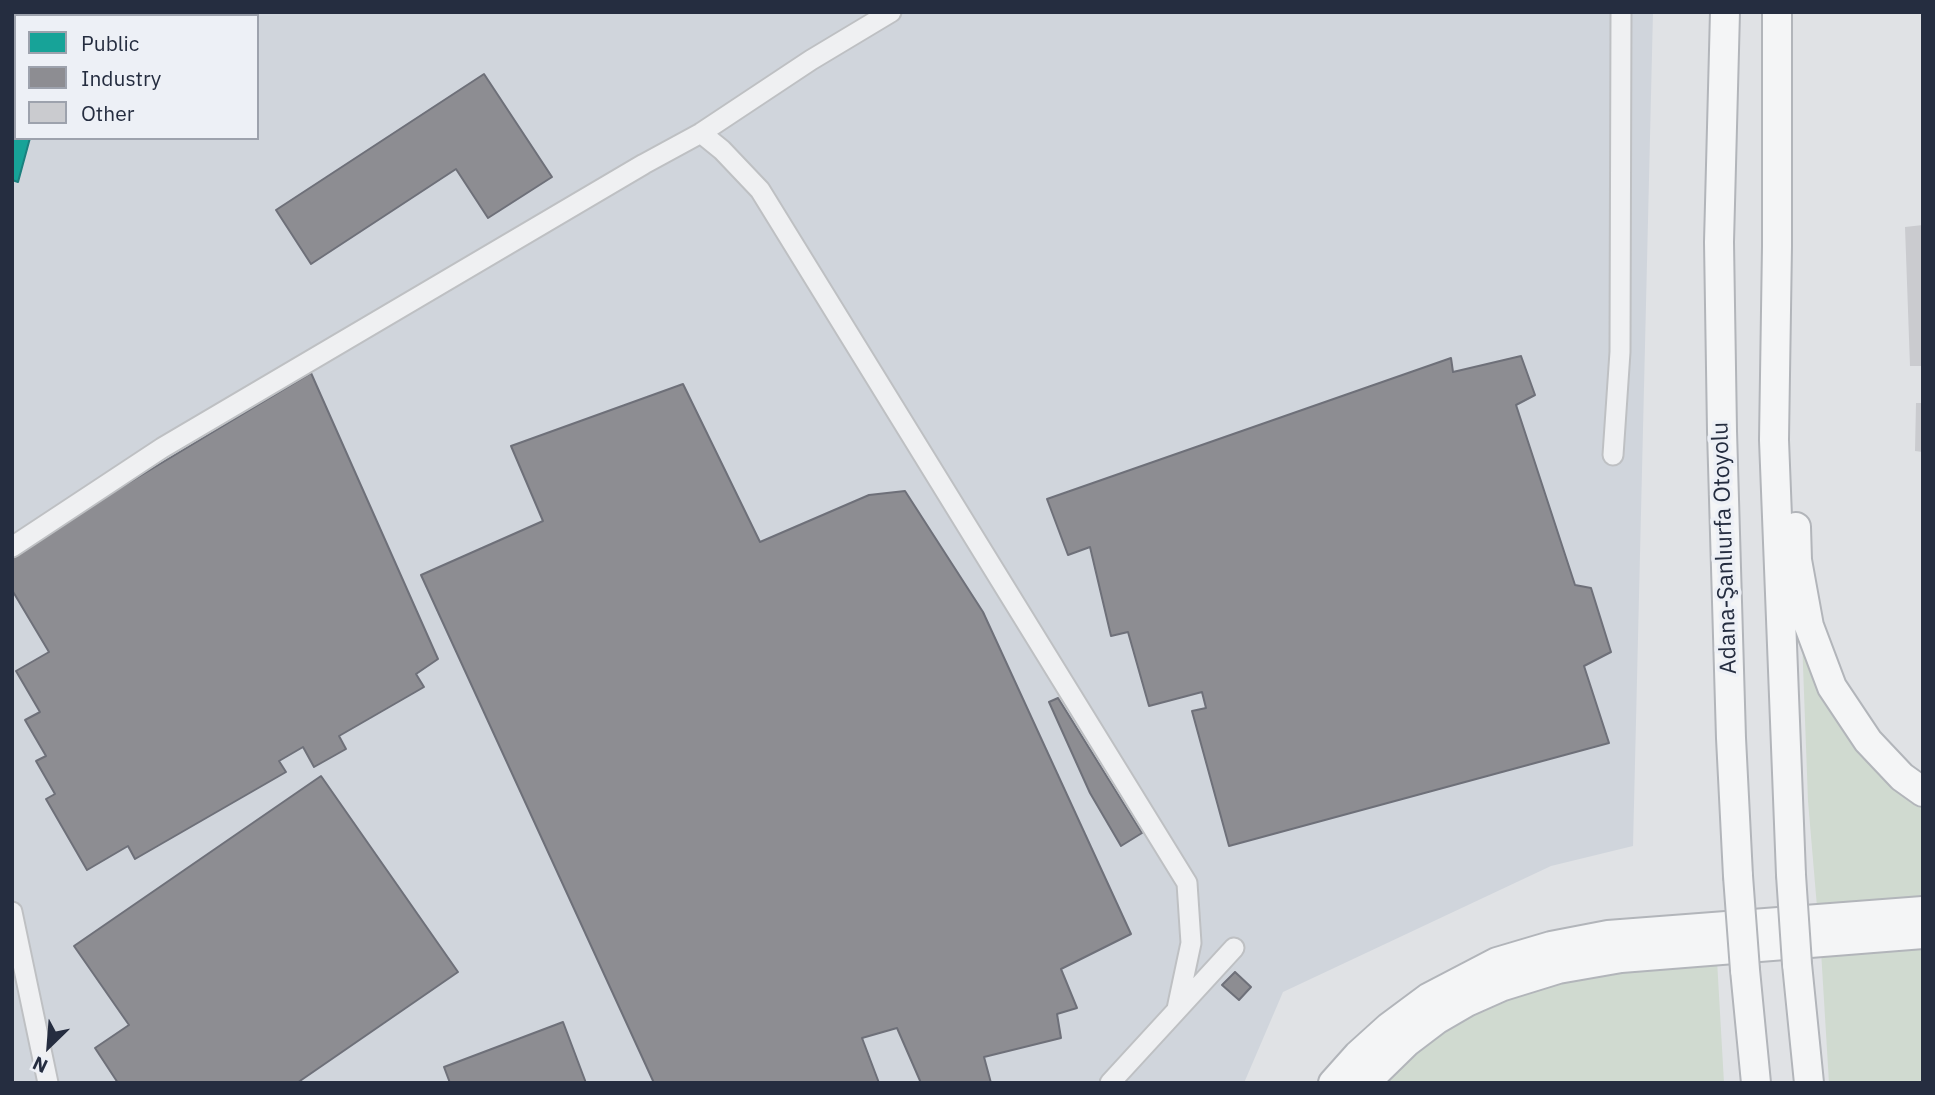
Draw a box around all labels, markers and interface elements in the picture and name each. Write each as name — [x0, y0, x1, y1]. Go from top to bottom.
legend — [14, 14, 259, 140]
text: Public — [81, 29, 139, 57]
text: Industry — [81, 64, 161, 92]
text: Other — [81, 99, 134, 127]
street label: Adana-Şanlıurfa Otoyolu — [1707, 421, 1743, 675]
north arrow — [14, 1011, 84, 1081]
text: N — [29, 1051, 51, 1079]

